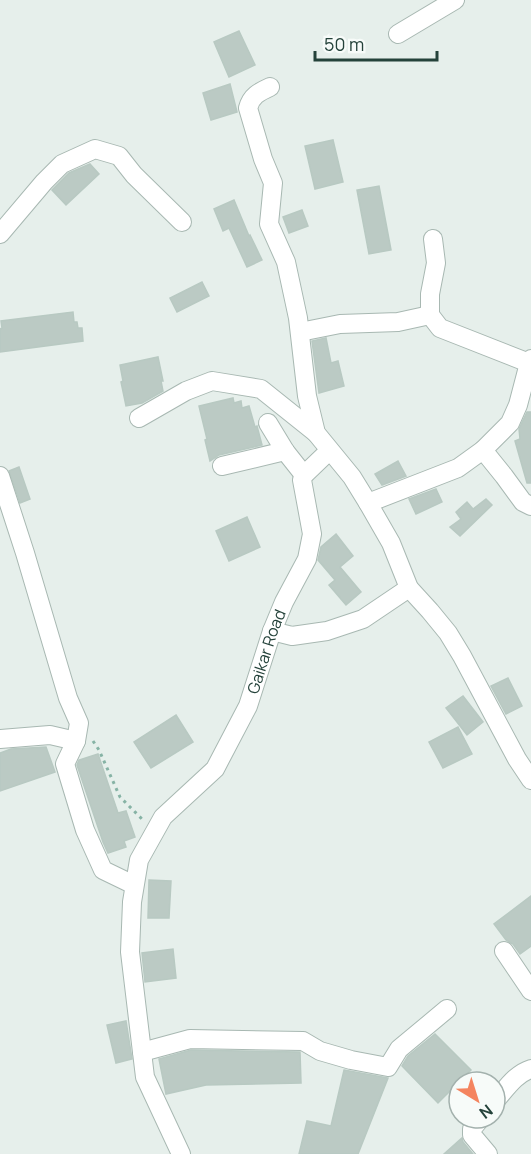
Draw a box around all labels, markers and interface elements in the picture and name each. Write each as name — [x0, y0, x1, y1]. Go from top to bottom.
scale bar — [315, 24, 436, 62]
text: 50 m — [324, 32, 364, 56]
street label: Gaikar Road — [242, 606, 291, 696]
north arrow — [447, 1070, 507, 1130]
text: N — [475, 1100, 498, 1124]

